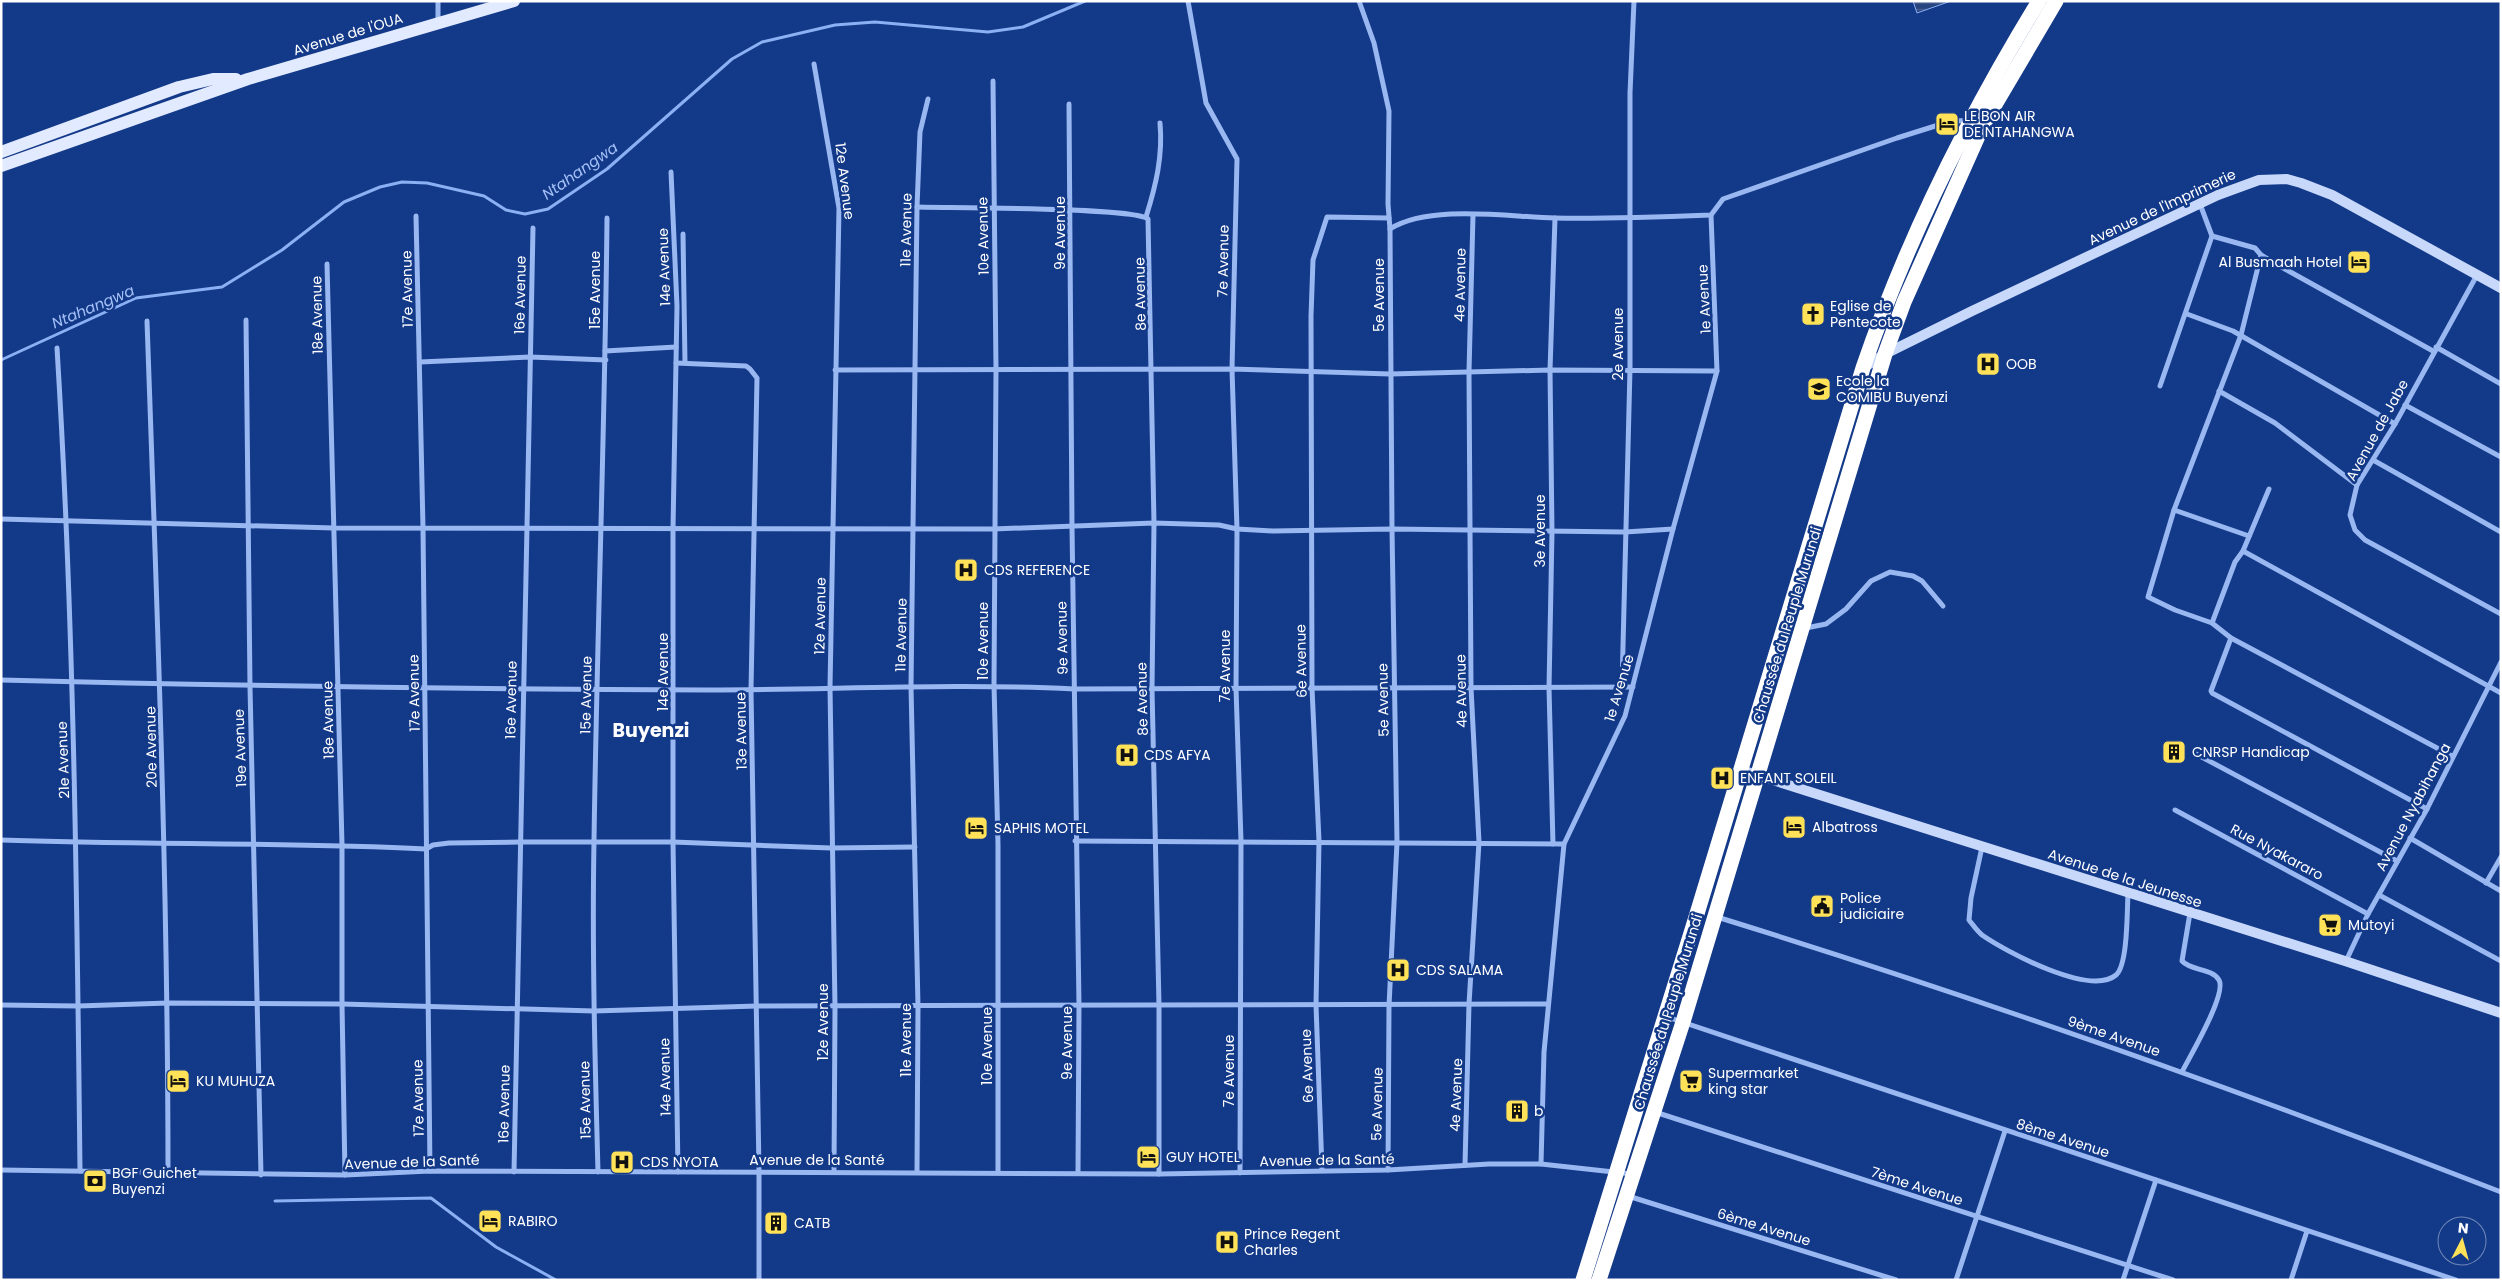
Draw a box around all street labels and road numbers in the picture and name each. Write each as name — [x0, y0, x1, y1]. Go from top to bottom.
street label: Avenue de l'OUA — [291, 8, 405, 60]
street label: 12e Avenue — [830, 141, 860, 221]
street label: Avenue de l'Imprimerie — [2085, 164, 2239, 250]
street label: 11e Avenue — [895, 193, 917, 267]
street label: 10e Avenue — [972, 196, 994, 275]
street label: 9e Avenue — [1050, 196, 1070, 270]
street label: 7e Avenue — [1212, 224, 1234, 297]
street label: 14e Avenue — [653, 227, 675, 306]
street label: 4e Avenue — [1449, 248, 1471, 322]
street label: 17e Avenue — [396, 250, 418, 328]
street label: 15e Avenue — [585, 251, 605, 329]
street label: 16e Avenue — [509, 255, 531, 334]
street label: 8e Avenue — [1129, 257, 1151, 331]
street label: 5e Avenue — [1369, 258, 1389, 332]
street label: 1e Avenue — [1692, 263, 1716, 334]
street label: 18e Avenue — [306, 275, 328, 354]
street label: 2e Avenue — [1608, 307, 1628, 381]
street label: Avenue de Jabe — [2341, 375, 2413, 484]
street label: 3e Avenue — [1530, 494, 1550, 568]
street label: Chaussée du Peuple Murundi — [1748, 524, 1826, 726]
street label: 12e Avenue — [809, 577, 831, 655]
street label: 11e Avenue — [890, 598, 912, 672]
street label: 9e Avenue — [1051, 601, 1073, 675]
street label: 10e Avenue — [973, 602, 993, 680]
street label: 6e Avenue — [1290, 624, 1312, 698]
street label: 7e Avenue — [1215, 629, 1235, 702]
street label: 14e Avenue — [653, 633, 673, 711]
street label: 1e Avenue — [1599, 652, 1639, 724]
street label: 17e Avenue — [403, 654, 425, 732]
street label: 4e Avenue — [1450, 654, 1472, 728]
street label: 15e Avenue — [575, 655, 597, 734]
street label: 16e Avenue — [500, 660, 522, 739]
street label: 8e Avenue — [1131, 662, 1153, 736]
street label: 5e Avenue — [1372, 663, 1394, 737]
street label: 18e Avenue — [317, 680, 339, 759]
street label: 13e Avenue — [730, 692, 752, 770]
street label: 20e Avenue — [140, 706, 162, 788]
street label: 19e Avenue — [229, 708, 251, 787]
street label: 21e Avenue — [52, 721, 74, 799]
street label: Avenue Nyabihanga — [2371, 739, 2455, 875]
street label: Rue Nyakararo — [2227, 819, 2327, 885]
street label: Avenue de la Jeunesse — [2045, 844, 2205, 912]
street label: Chaussée du Peuple Murundi — [1629, 911, 1707, 1113]
street label: 12e Avenue — [813, 983, 833, 1061]
street label: 11e Avenue — [896, 1003, 916, 1077]
street label: 9e Avenue — [1057, 1006, 1077, 1080]
street label: 10e Avenue — [977, 1007, 997, 1085]
street label: 9ème Avenue — [2065, 1011, 2163, 1061]
street label: 6e Avenue — [1296, 1028, 1318, 1103]
street label: 7e Avenue — [1219, 1034, 1239, 1107]
street label: 14e Avenue — [654, 1037, 676, 1116]
street label: 4e Avenue — [1445, 1057, 1467, 1132]
street label: 17e Avenue — [407, 1059, 429, 1137]
street label: 15e Avenue — [574, 1060, 596, 1139]
street label: 16e Avenue — [493, 1064, 515, 1143]
street label: 5e Avenue — [1366, 1067, 1388, 1141]
street label: 8ème Avenue — [2014, 1114, 2112, 1163]
street label: Avenue de la Santé — [1259, 1149, 1395, 1171]
street label: Avenue de la Santé — [344, 1150, 480, 1174]
street label: Avenue de la Santé — [749, 1150, 885, 1170]
street label: 7ème Avenue — [1868, 1162, 1966, 1210]
street label: 6ème Avenue — [1715, 1203, 1814, 1251]

